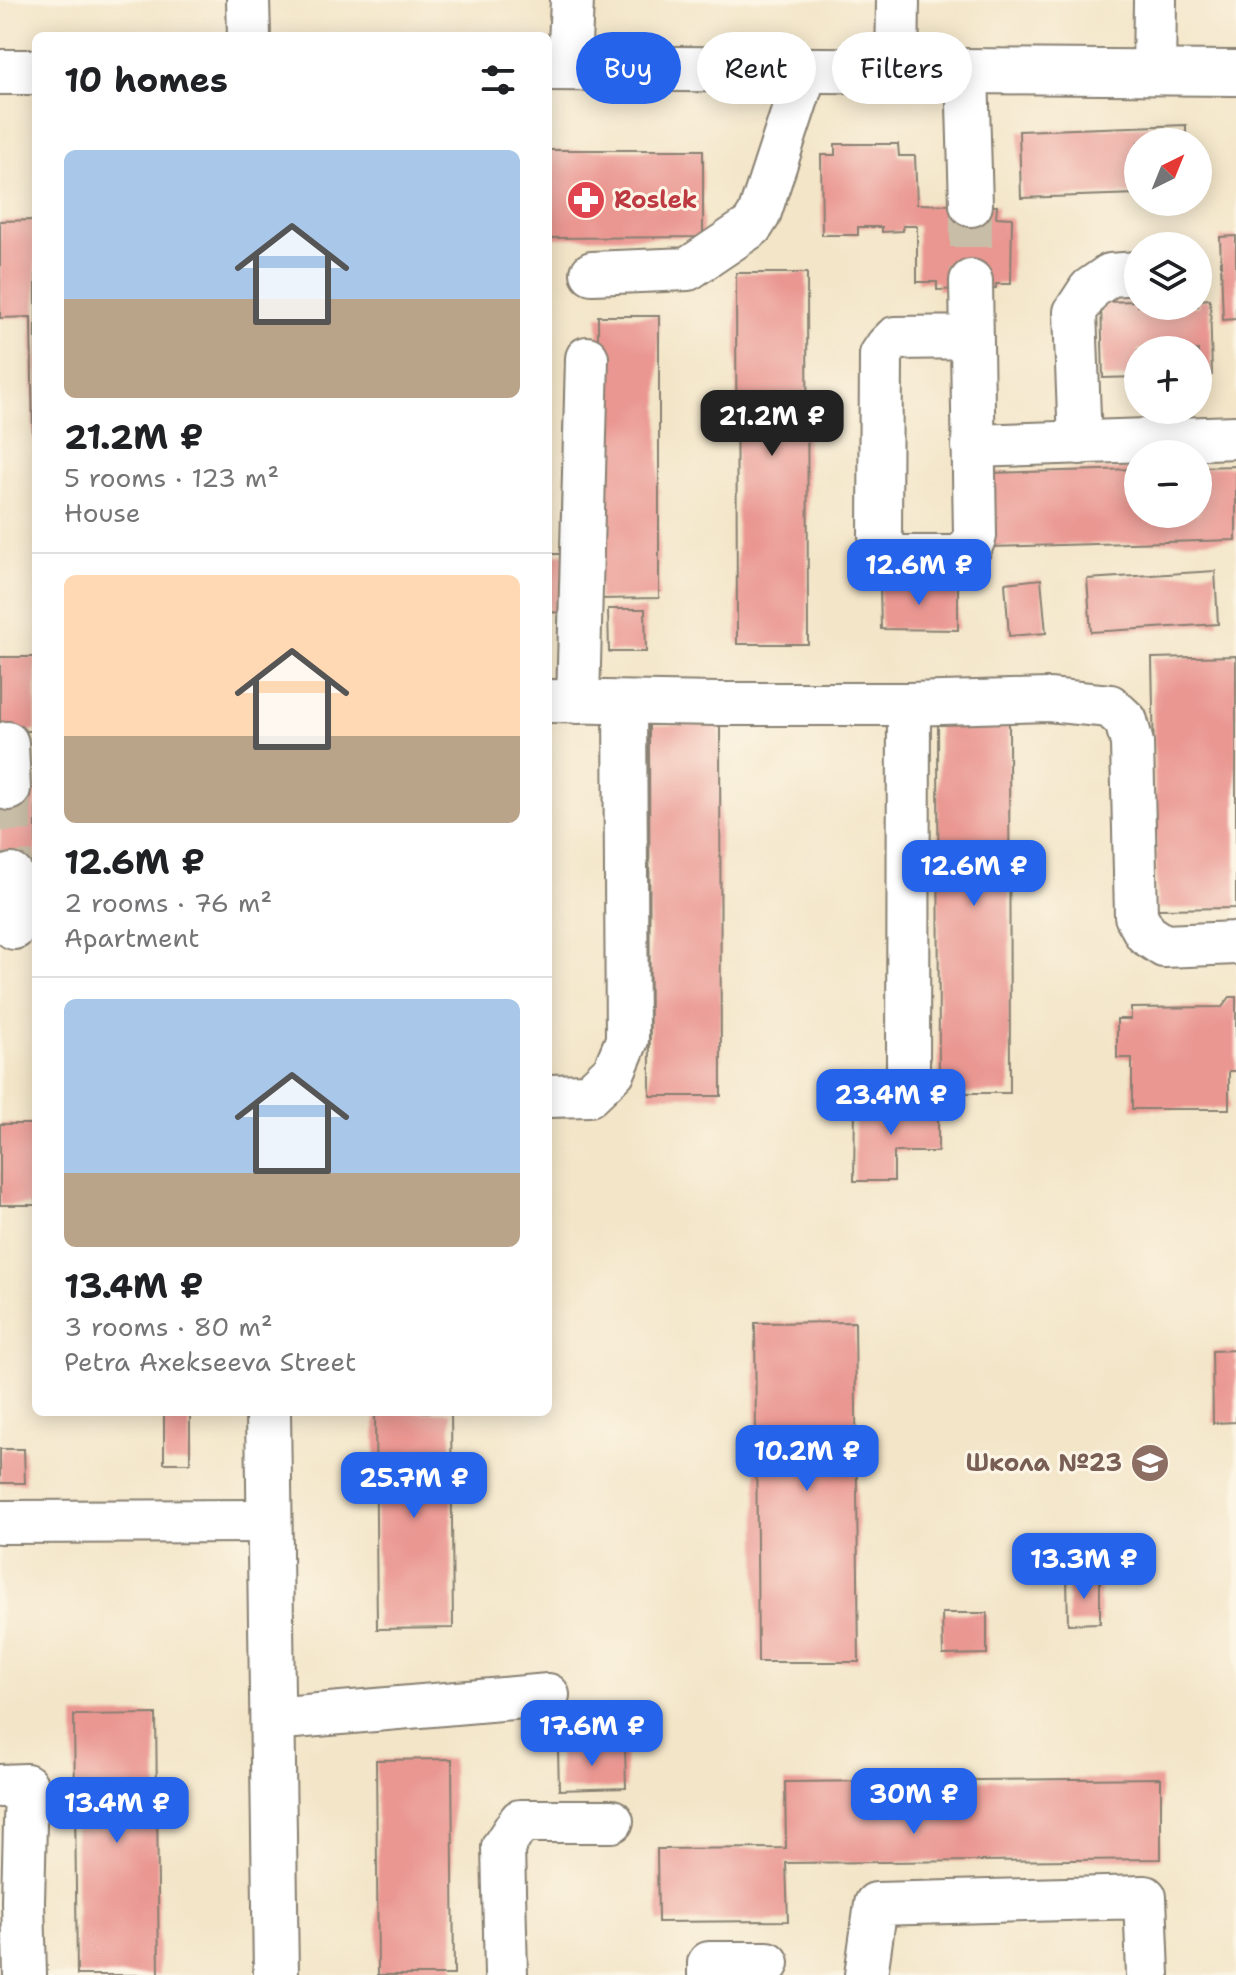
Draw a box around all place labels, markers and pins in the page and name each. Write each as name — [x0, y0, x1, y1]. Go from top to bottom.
pharmacy icon: Roslek — [565, 179, 607, 221]
place label: Roslek — [614, 184, 697, 216]
pin: 21.2M ₽ — [698, 390, 846, 458]
pin: 12.6M ₽ — [845, 539, 993, 607]
pin: 12.6M ₽ — [900, 840, 1048, 908]
pin: 23.4M ₽ — [817, 1069, 965, 1137]
pin: 10.2M ₽ — [733, 1425, 881, 1493]
school or university icon: Школа №23 — [1129, 1442, 1171, 1484]
place label: Школа №23 — [966, 1447, 1122, 1479]
pin: 25.7M ₽ — [340, 1452, 488, 1520]
pin: 13.3M ₽ — [1010, 1533, 1158, 1601]
pin: 17.6M ₽ — [518, 1700, 666, 1768]
pin: 30M ₽ — [858, 1768, 970, 1836]
pin: 13.4M ₽ — [43, 1777, 191, 1845]

